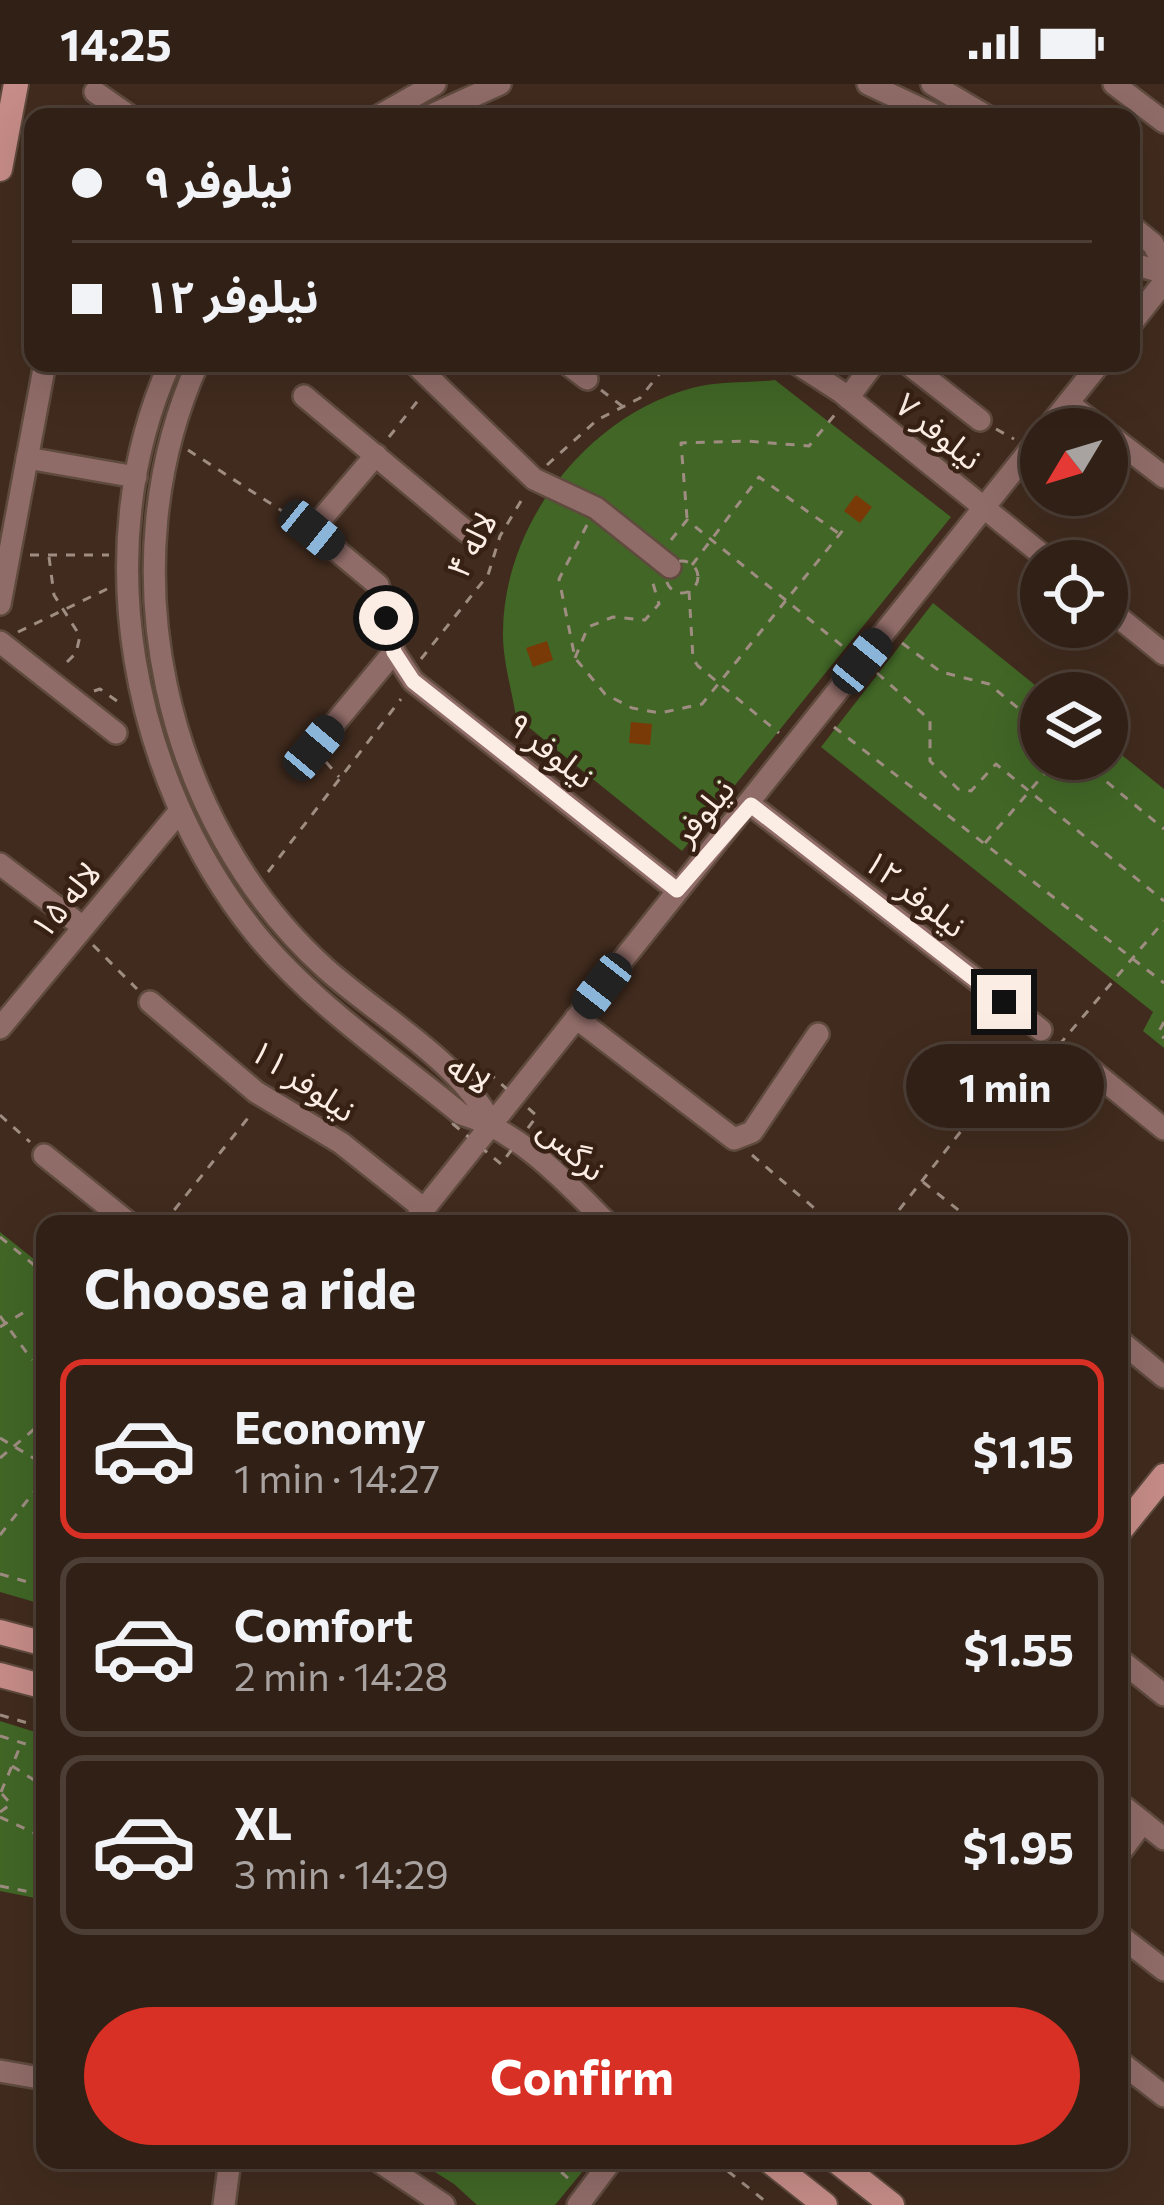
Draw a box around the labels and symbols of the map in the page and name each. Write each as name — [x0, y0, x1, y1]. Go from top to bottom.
street label: نیلوفر ۷ — [888, 383, 992, 478]
north arrow — [1020, 408, 1128, 516]
car — [273, 493, 351, 567]
street label: لاله ۴ — [436, 504, 504, 584]
route start — [359, 591, 413, 645]
car — [825, 622, 899, 700]
street label: نیلوفر ۹ — [499, 702, 604, 797]
car — [277, 709, 351, 787]
street label: نیلوفر — [662, 768, 742, 853]
street label: نیلوفر ۱۲ — [856, 839, 975, 945]
street label: لاله ۱۵ — [20, 852, 108, 946]
car — [566, 947, 638, 1025]
route end — [977, 975, 1031, 1029]
street label: نیلوفر ۱۱ — [243, 1029, 365, 1130]
street label: لاله — [441, 1044, 499, 1102]
callout: 1 min — [905, 1044, 1103, 1128]
street label: نرگس — [530, 1108, 615, 1189]

